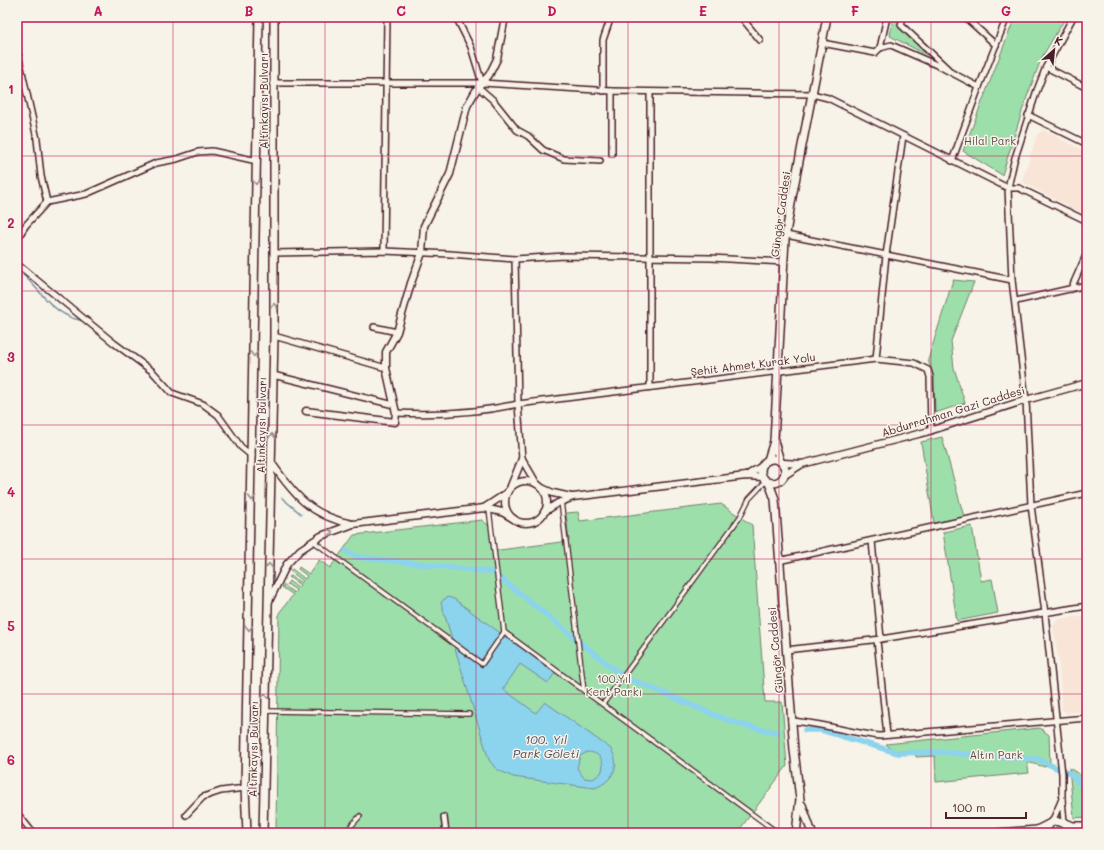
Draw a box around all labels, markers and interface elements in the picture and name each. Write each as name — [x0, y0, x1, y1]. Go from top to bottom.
text: A — [93, 2, 103, 19]
text: B — [245, 2, 254, 19]
text: C — [396, 2, 406, 19]
text: D — [547, 2, 557, 19]
text: E — [699, 2, 707, 19]
text: F — [851, 2, 859, 19]
text: G — [1001, 2, 1011, 19]
north arrow — [1034, 30, 1074, 70]
text: K — [1052, 32, 1065, 49]
street label: Altınkayısı Bulvarı — [256, 53, 271, 149]
text: 1 — [8, 80, 14, 97]
park label: Hilal Park — [964, 133, 1016, 148]
street label: Güngör Caddesi — [767, 170, 793, 258]
one-way arrow — [252, 179, 261, 185]
text: 2 — [7, 214, 15, 231]
one-way arrow — [270, 303, 278, 309]
text: 3 — [7, 348, 15, 365]
street label: Şehit Ahmet Kurak Yolu — [690, 349, 816, 379]
one-way arrow — [250, 351, 258, 357]
street label: Altınkayısı Bulvarı — [253, 377, 269, 473]
street label: Abdurrahman Gazi Caddesi — [879, 382, 1027, 440]
one-way arrow — [267, 433, 276, 439]
text: 4 — [7, 483, 15, 500]
one-way arrow — [247, 495, 256, 501]
one-way arrow — [326, 529, 333, 537]
one-way arrow — [265, 563, 273, 569]
street label: Güngör Caddesi — [764, 606, 786, 694]
text: 5 — [7, 617, 15, 634]
one-way arrow — [245, 625, 253, 631]
park label: 100.Yıl Kent Parkı — [586, 671, 642, 699]
one-way arrow — [261, 693, 269, 699]
street label: Altınkayısı Bulvarı — [245, 701, 261, 797]
water label: 100. Yıl Park Göleti — [513, 731, 580, 761]
park label: Altın Park — [969, 747, 1023, 762]
text: 6 — [7, 751, 15, 768]
scale bar — [946, 794, 1026, 820]
text: 100 m — [952, 799, 986, 815]

